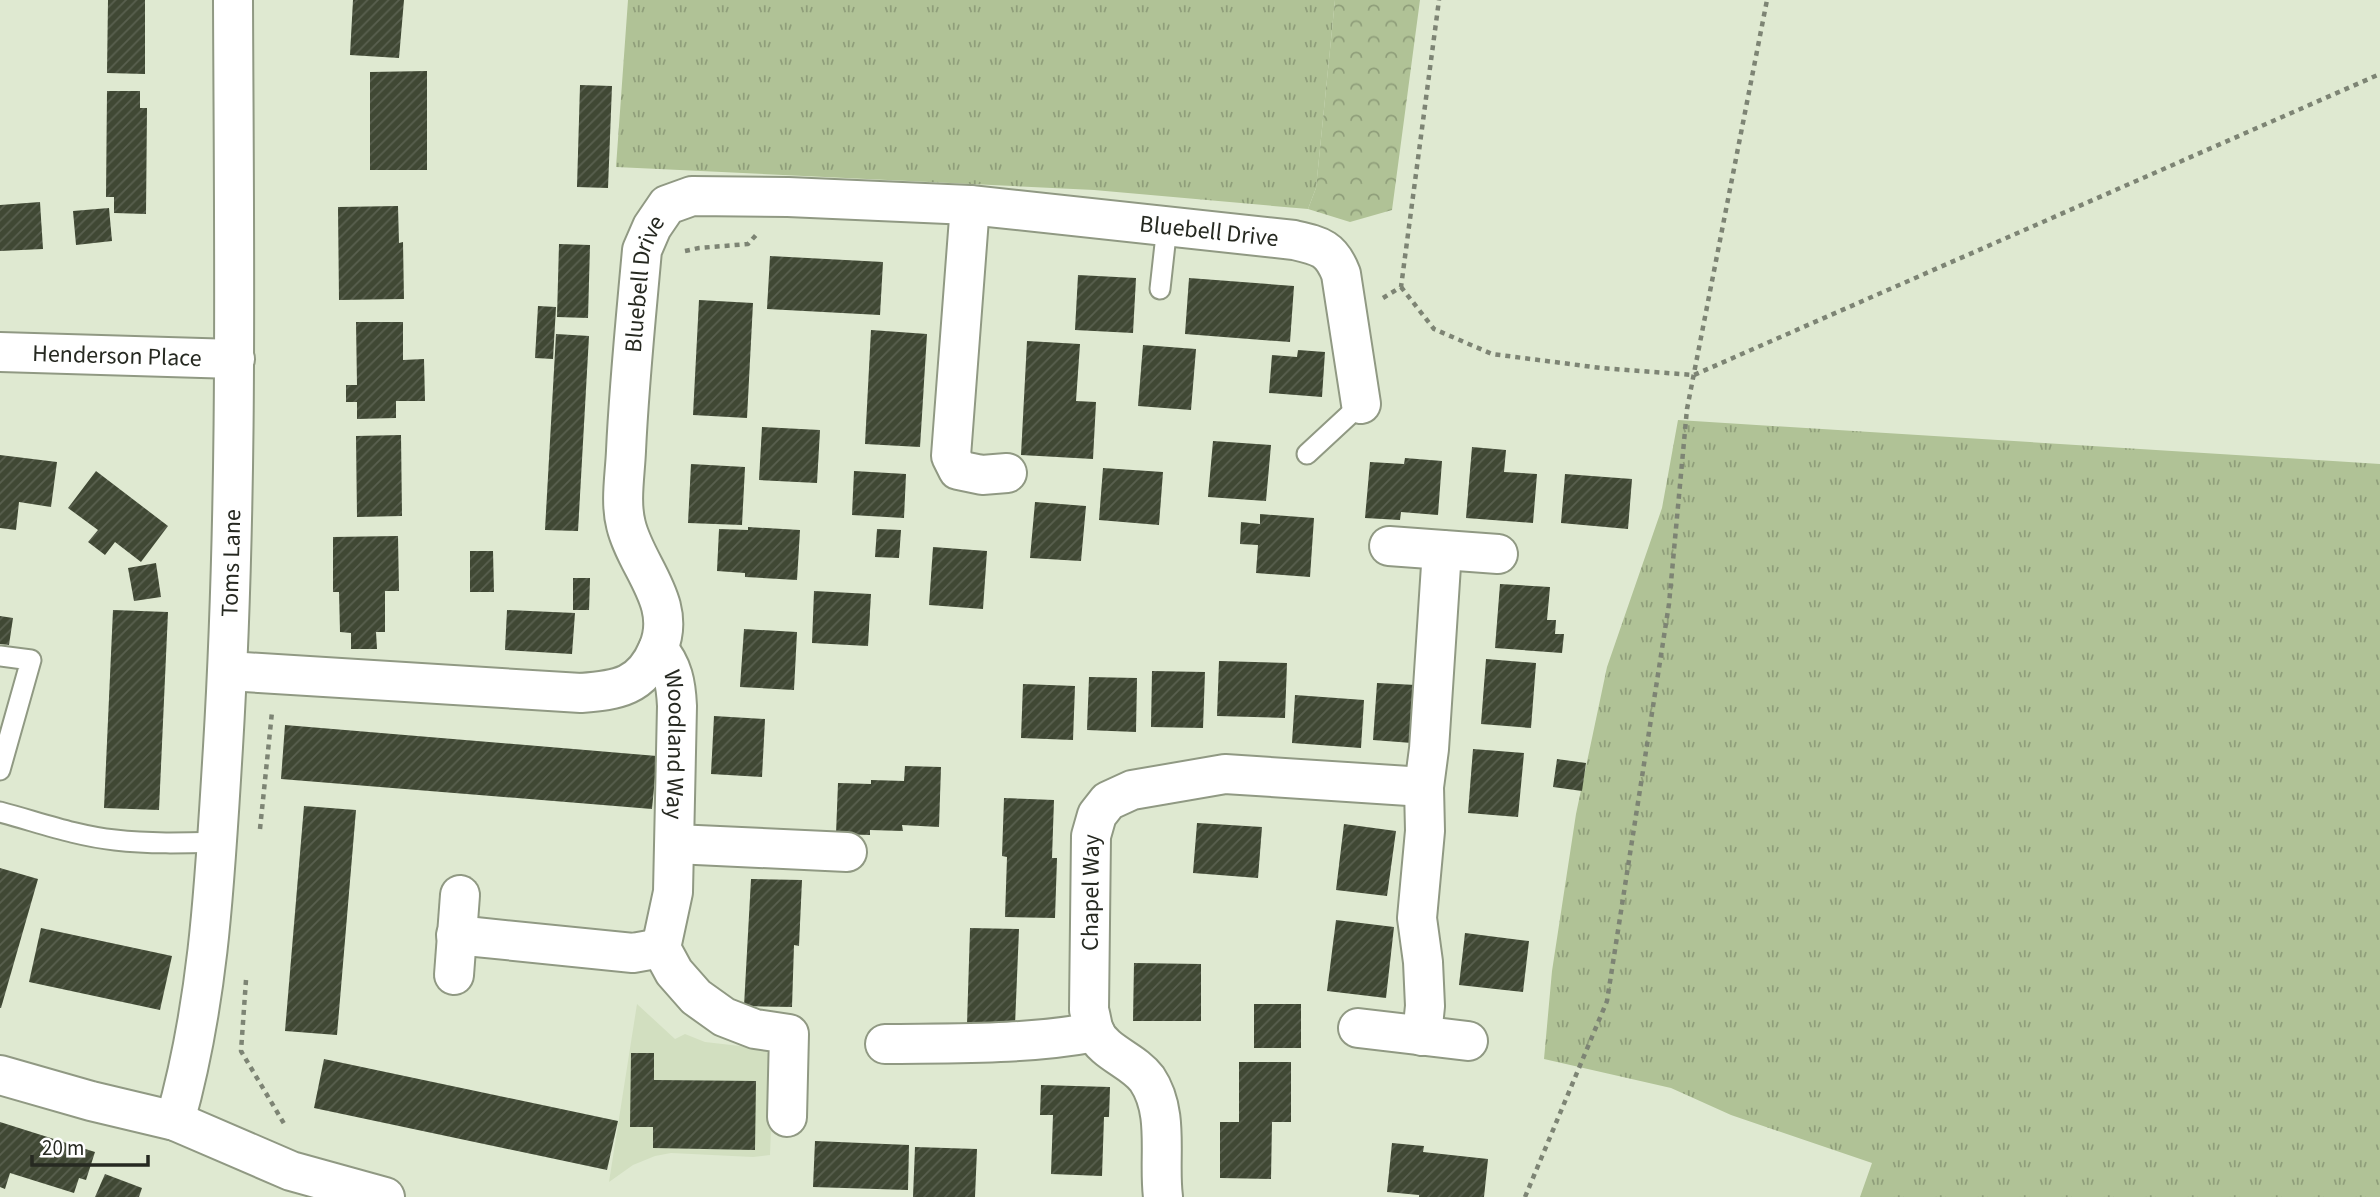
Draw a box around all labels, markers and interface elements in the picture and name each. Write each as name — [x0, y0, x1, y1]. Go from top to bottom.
street label: Bluebell Drive — [1138, 206, 1280, 256]
street label: Bluebell Drive — [616, 208, 673, 354]
street label: Henderson Place — [32, 336, 202, 376]
street label: Toms Lane — [212, 509, 250, 618]
street label: Woodland Way — [654, 666, 694, 820]
street label: Chapel Way — [1073, 834, 1109, 951]
scale bar — [32, 1124, 147, 1168]
text: 20 m — [42, 1133, 84, 1163]

